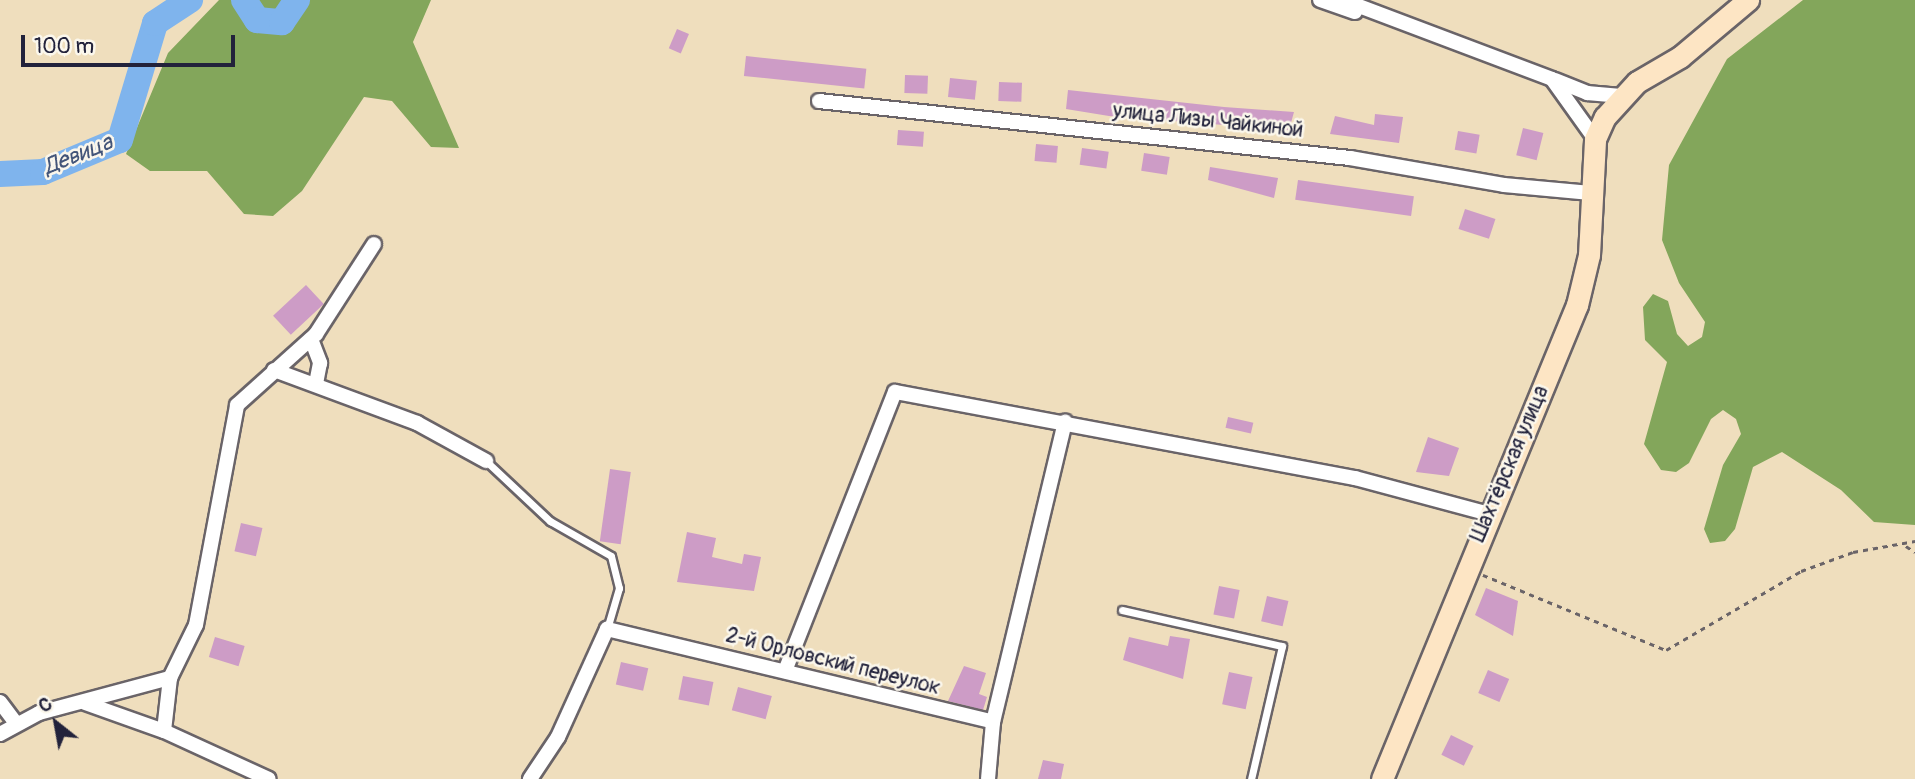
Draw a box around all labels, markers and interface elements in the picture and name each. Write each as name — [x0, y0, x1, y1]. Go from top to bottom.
scale bar — [24, 21, 238, 65]
text: 100 m — [34, 33, 94, 60]
street label: улица Лизы Чайкиной — [1111, 98, 1305, 144]
water label: Девица — [40, 129, 116, 181]
street label: Шахтёрская улица — [1466, 382, 1554, 546]
street label: 2-й Орловский переулок — [723, 623, 943, 701]
north arrow — [21, 688, 91, 758]
text: С — [34, 692, 56, 718]

